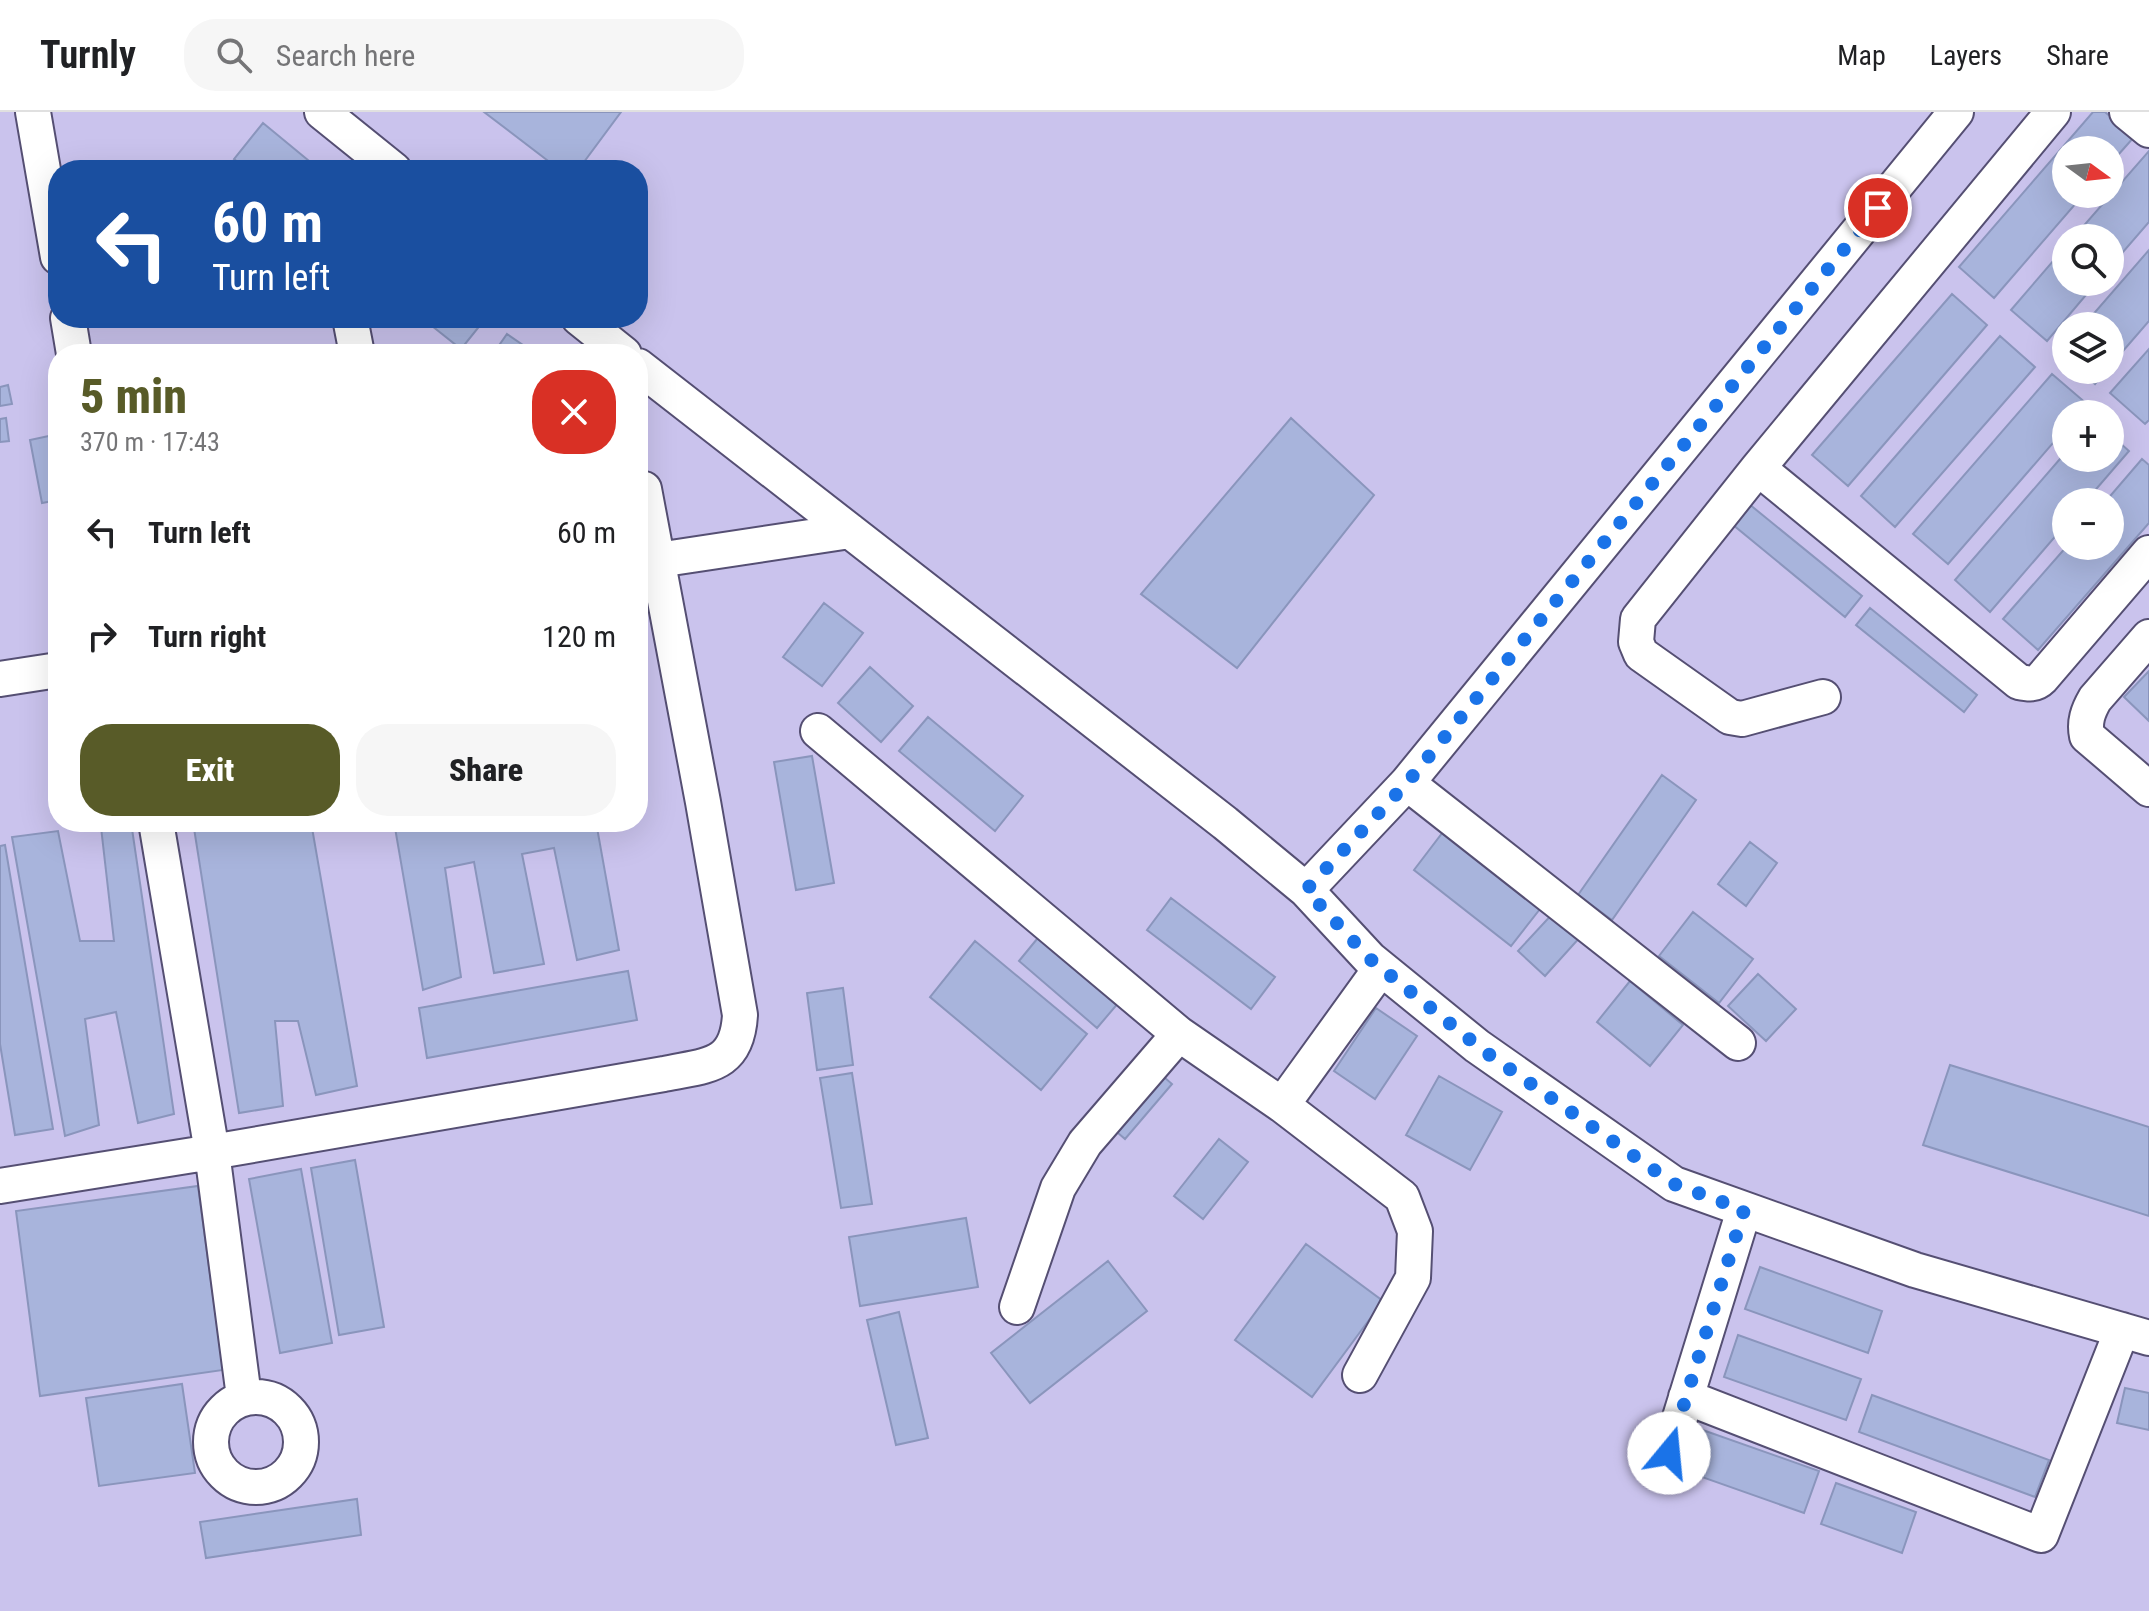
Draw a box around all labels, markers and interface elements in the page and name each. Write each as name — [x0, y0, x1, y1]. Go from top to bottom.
search box — [184, 19, 744, 91]
text: Turnly — [40, 33, 136, 77]
icon: search — [212, 33, 256, 77]
text: Search here — [276, 38, 415, 73]
text: Map — [1837, 39, 1886, 72]
text: Layers — [1930, 39, 2002, 72]
text: Share — [2046, 39, 2109, 72]
north arrow — [2052, 136, 2124, 208]
map controls — [2052, 136, 2124, 560]
pin — [1844, 174, 1912, 242]
icon: arrive — [1856, 186, 1900, 230]
text: 60 m — [212, 190, 323, 256]
icon: left — [80, 192, 184, 296]
button: search — [2052, 224, 2124, 296]
text: Turn left — [212, 257, 330, 299]
button: layers — [2052, 312, 2124, 384]
text: 5 min — [80, 368, 187, 425]
button: close — [532, 370, 616, 454]
button: + — [2052, 400, 2124, 472]
text: 370 m · 17:43 — [80, 427, 220, 457]
button: − — [2052, 488, 2124, 560]
icon: left — [80, 510, 124, 554]
text: Turn left — [148, 515, 251, 550]
text: 60 m — [557, 515, 616, 550]
icon: right — [80, 614, 124, 658]
text: Turn right — [148, 619, 266, 654]
text: 120 m — [542, 619, 616, 654]
button: Exit — [80, 724, 340, 816]
button: Share — [356, 724, 616, 816]
position arrow — [1627, 1411, 1711, 1495]

